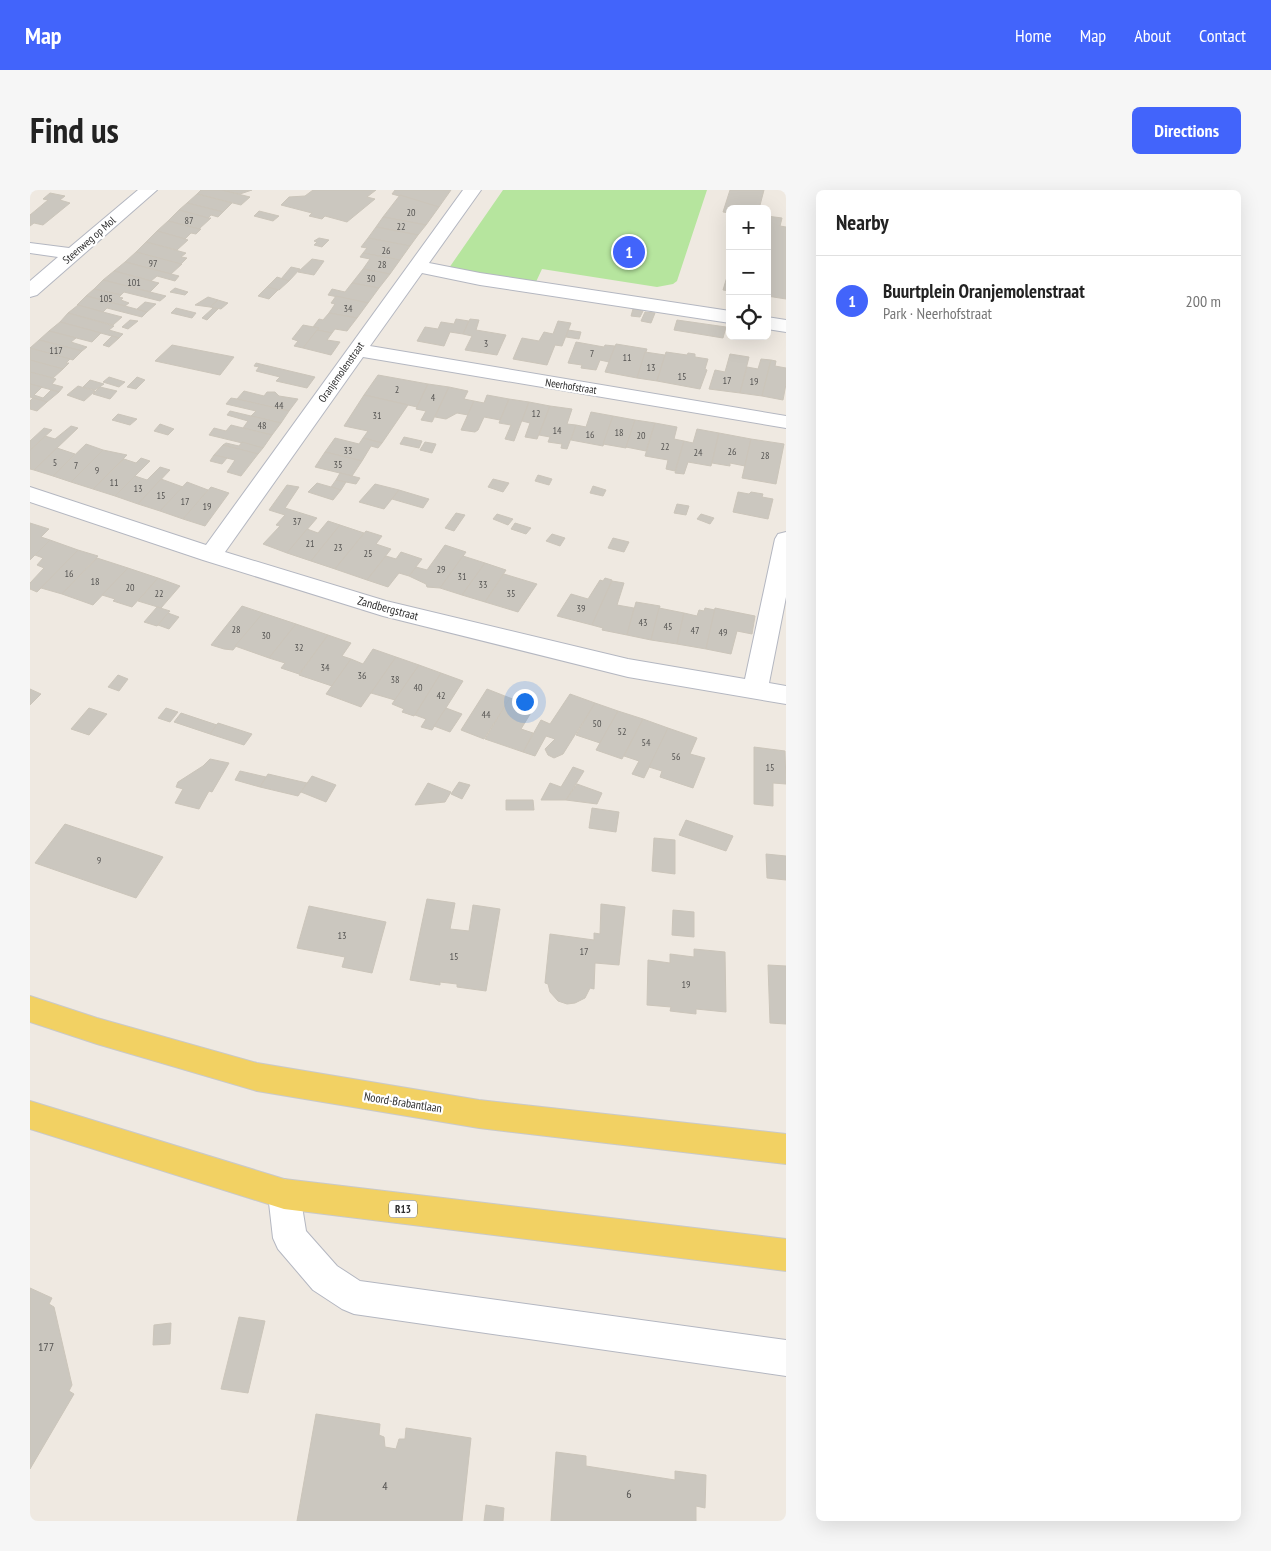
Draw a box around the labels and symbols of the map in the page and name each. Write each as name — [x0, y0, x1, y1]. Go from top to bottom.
house number: 20 — [407, 206, 416, 219]
street label: Steenweg op Mol — [60, 213, 119, 267]
house number: 87 — [185, 214, 194, 227]
house number: 22 — [397, 220, 406, 233]
pin: 1 — [613, 233, 645, 271]
house number: 26 — [382, 244, 391, 257]
house number: 97 — [149, 257, 158, 270]
house number: 28 — [378, 258, 387, 271]
house number: 30 — [367, 272, 376, 285]
house number: 101 — [127, 276, 141, 289]
house number: 105 — [99, 292, 113, 305]
house number: 34 — [344, 302, 353, 315]
house number: 3 — [484, 337, 488, 350]
street label: Oranjemolenstraat — [315, 339, 367, 405]
house number: 117 — [49, 344, 63, 357]
house number: 7 — [590, 347, 594, 360]
house number: 11 — [623, 351, 632, 364]
house number: 13 — [647, 361, 656, 374]
house number: 15 — [678, 370, 687, 383]
house number: 17 — [723, 374, 732, 387]
street label: Neerhofstraat — [544, 375, 598, 397]
house number: 19 — [750, 375, 759, 388]
house number: 2 — [395, 383, 399, 396]
house number: 4 — [431, 391, 436, 404]
house number: 44 — [275, 399, 284, 412]
house number: 12 — [532, 407, 541, 420]
house number: 31 — [373, 409, 382, 422]
house number: 48 — [258, 419, 267, 432]
house number: 14 — [553, 424, 562, 437]
house number: 18 — [615, 426, 624, 439]
house number: 16 — [586, 428, 595, 441]
house number: 20 — [637, 429, 646, 442]
house number: 22 — [661, 440, 670, 453]
house number: 33 — [344, 444, 353, 457]
house number: 26 — [728, 445, 737, 458]
house number: 24 — [694, 446, 703, 459]
house number: 28 — [761, 449, 770, 462]
house number: 5 — [53, 456, 57, 469]
house number: 35 — [334, 458, 343, 471]
house number: 7 — [74, 459, 78, 472]
house number: 9 — [95, 464, 99, 477]
house number: 11 — [110, 476, 119, 489]
house number: 13 — [134, 482, 143, 495]
house number: 15 — [157, 489, 166, 502]
house number: 17 — [181, 495, 190, 508]
house number: 19 — [203, 500, 212, 513]
house number: 37 — [293, 515, 302, 528]
house number: 21 — [306, 537, 315, 550]
house number: 23 — [334, 541, 343, 554]
house number: 25 — [364, 547, 373, 560]
house number: 29 — [437, 563, 446, 576]
house number: 16 — [65, 567, 74, 580]
house number: 31 — [458, 570, 467, 583]
house number: 18 — [91, 575, 100, 588]
house number: 33 — [479, 578, 488, 591]
house number: 20 — [126, 581, 135, 594]
house number: 22 — [155, 587, 164, 600]
house number: 35 — [507, 587, 516, 600]
street label: Zandbergstraat — [356, 593, 421, 624]
house number: 39 — [577, 602, 586, 615]
house number: 43 — [639, 616, 648, 629]
house number: 45 — [664, 620, 673, 633]
house number: 28 — [232, 623, 241, 636]
house number: 47 — [691, 624, 700, 637]
house number: 49 — [719, 626, 728, 639]
house number: 30 — [262, 629, 271, 642]
house number: 32 — [295, 641, 304, 654]
house number: 34 — [321, 661, 330, 674]
house number: 36 — [358, 669, 367, 682]
house number: 38 — [391, 673, 400, 686]
house number: 40 — [414, 681, 423, 694]
house number: 42 — [437, 689, 446, 702]
your location — [512, 689, 538, 715]
house number: 44 — [482, 708, 491, 721]
house number: 50 — [593, 717, 602, 730]
house number: 52 — [618, 725, 627, 738]
house number: 54 — [642, 736, 651, 749]
house number: 56 — [672, 750, 681, 763]
house number: 15 — [766, 761, 775, 774]
house number: 9 — [97, 854, 101, 867]
house number: 13 — [338, 929, 347, 942]
house number: 17 — [580, 945, 589, 958]
house number: 15 — [450, 950, 459, 963]
house number: 19 — [682, 978, 691, 991]
street label: Noord-Brabantlaan — [363, 1088, 443, 1116]
road number: R13 — [389, 1201, 417, 1218]
house number: 177 — [38, 1339, 54, 1354]
house number: 4 — [382, 1478, 388, 1493]
house number: 6 — [626, 1486, 632, 1501]

